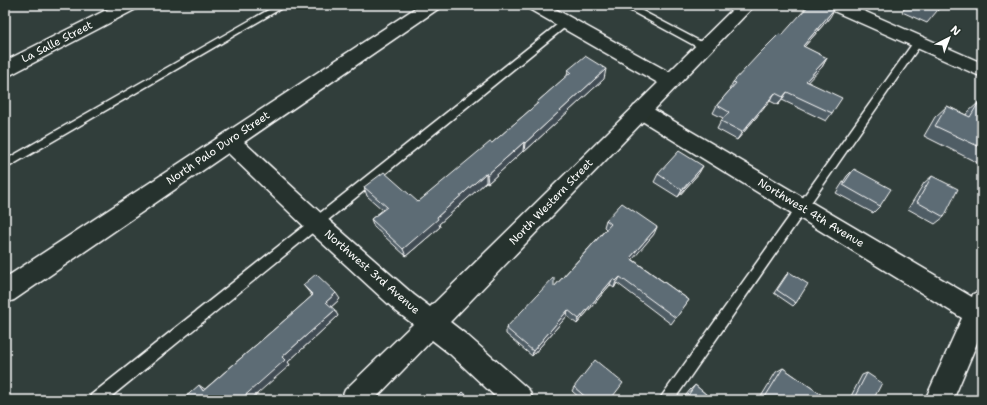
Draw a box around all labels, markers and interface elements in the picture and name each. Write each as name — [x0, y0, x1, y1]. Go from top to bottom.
street label: La Salle Street — [19, 18, 95, 66]
north arrow — [929, 18, 969, 58]
text: N — [947, 22, 964, 40]
street label: North Palo Duro Street — [163, 108, 273, 188]
street label: North Western Street — [506, 155, 596, 248]
street label: Northwest 4th Avenue — [755, 175, 867, 251]
street label: Northwest 3rd Avenue — [321, 226, 423, 318]

